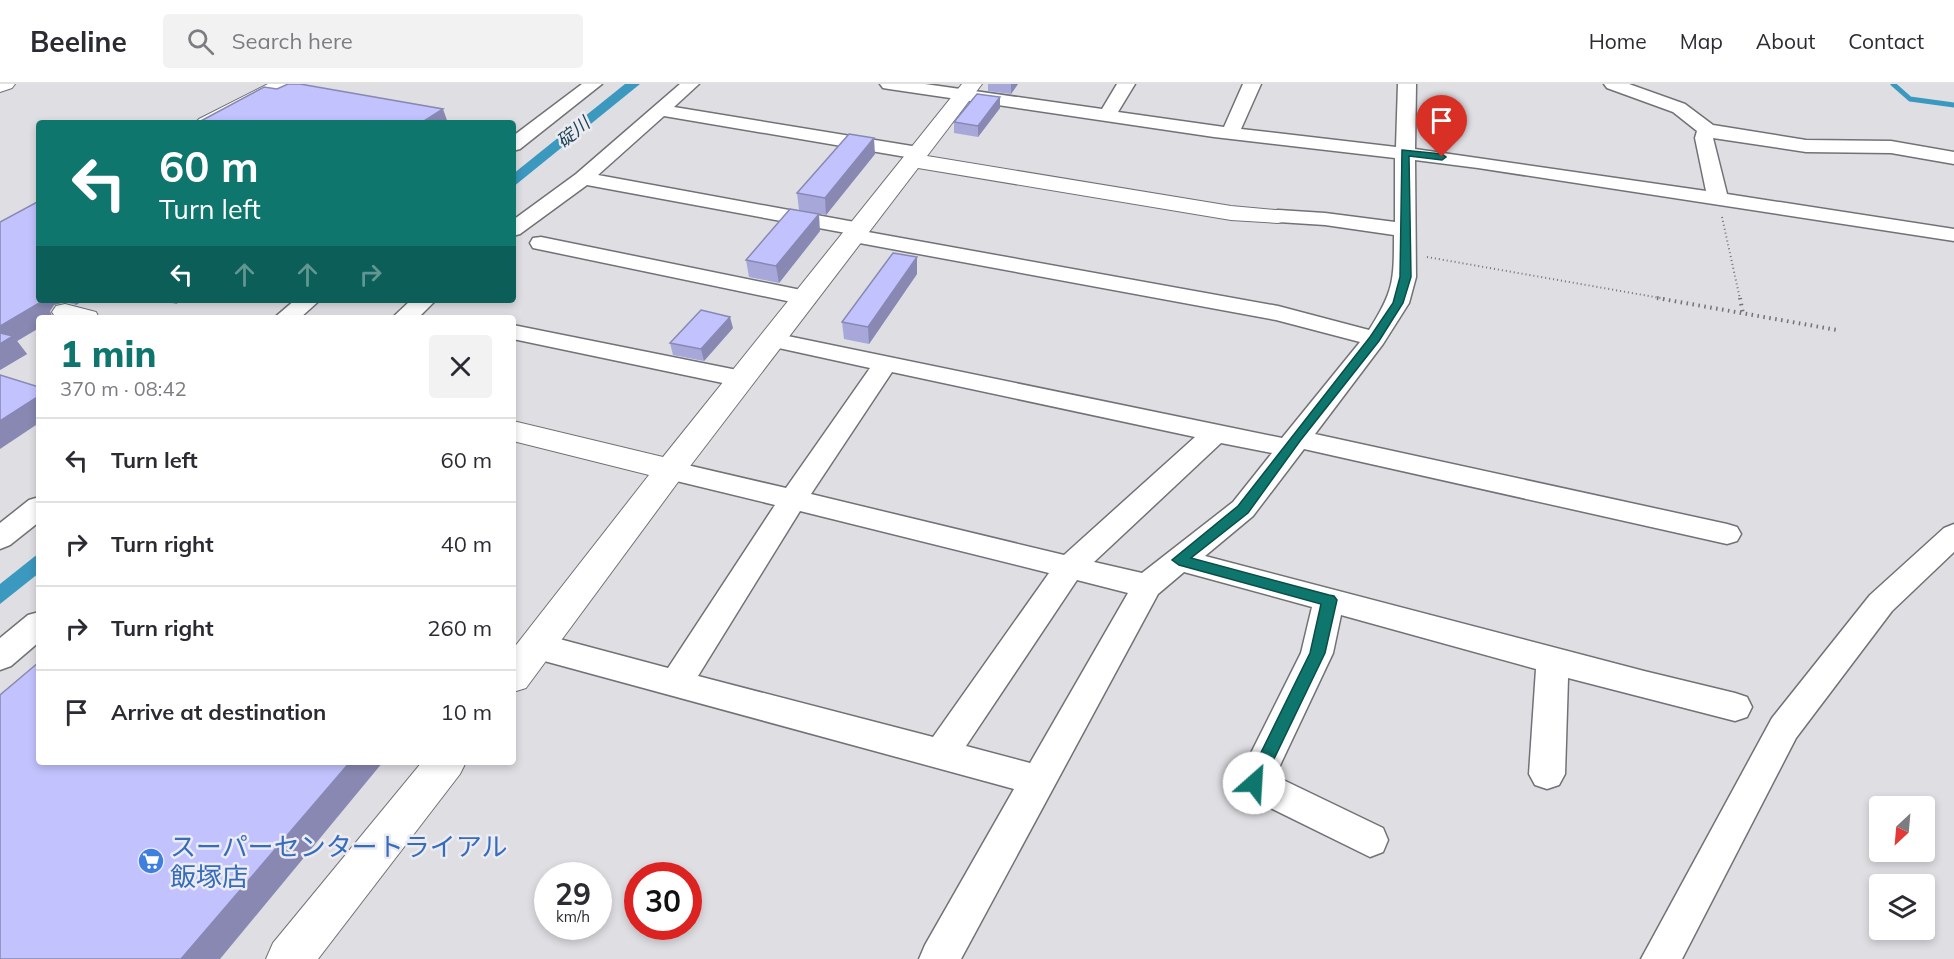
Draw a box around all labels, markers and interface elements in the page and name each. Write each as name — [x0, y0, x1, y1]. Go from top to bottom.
search box — [163, 14, 583, 68]
text: Beeline — [30, 24, 127, 59]
icon: search — [184, 25, 217, 58]
text: Search here — [232, 27, 353, 55]
text: Home — [1589, 28, 1647, 54]
text: Map — [1680, 28, 1723, 54]
text: About — [1756, 28, 1815, 54]
text: Contact — [1848, 28, 1924, 54]
pin — [1416, 95, 1467, 157]
icon: arrive — [1425, 104, 1458, 137]
water label: 碇川 — [552, 110, 596, 152]
text: 60 m — [159, 140, 259, 193]
icon: left — [60, 144, 138, 222]
text: Turn left — [159, 192, 261, 226]
icon: left — [165, 258, 198, 291]
icon: ahead — [228, 258, 261, 291]
icon: ahead — [291, 258, 324, 291]
icon: right — [354, 258, 387, 291]
text: 1 min — [60, 331, 156, 376]
button: close — [429, 335, 492, 398]
text: 370 m · 08:42 — [60, 376, 186, 401]
icon: left — [60, 444, 93, 477]
text: Turn left — [111, 446, 198, 474]
text: 60 m — [441, 446, 492, 474]
icon: right — [60, 528, 93, 561]
text: Turn right — [111, 530, 214, 558]
text: 40 m — [441, 530, 492, 558]
icon: right — [60, 612, 93, 645]
text: Turn right — [111, 614, 214, 642]
text: 260 m — [427, 614, 492, 642]
icon: arrive — [60, 696, 93, 729]
text: Arrive at destination — [111, 698, 326, 726]
text: 10 m — [441, 698, 492, 726]
position arrow — [1222, 751, 1286, 815]
north arrow — [1869, 796, 1935, 862]
map controls — [1869, 796, 1935, 940]
place label: スーパーセンタートライアル 飯塚店 — [170, 830, 507, 893]
supermarket icon: スーパーセンタートライアル 飯塚店 — [136, 846, 166, 876]
speed limit sign: 30 — [624, 862, 702, 940]
button: layers — [1869, 874, 1935, 940]
text: 29 — [555, 875, 591, 913]
text: km/h — [556, 907, 590, 926]

